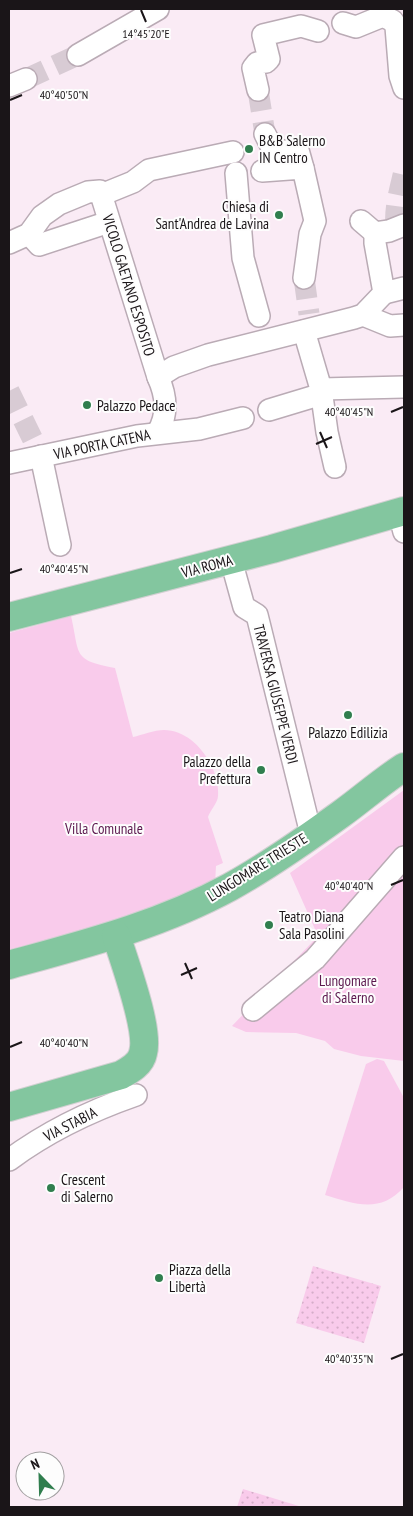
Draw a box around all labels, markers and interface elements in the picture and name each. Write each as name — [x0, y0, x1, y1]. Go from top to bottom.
text: 14°45'20"E — [122, 26, 170, 41]
text: 40°40'50"N — [40, 87, 88, 102]
place label: B&B Salerno IN Centro — [259, 131, 325, 167]
marker: B&B Salerno IN Centro — [243, 143, 255, 155]
place label: Chiesa di Sant'Andrea de Lavina — [155, 197, 269, 233]
marker: Chiesa di Sant'Andrea de Lavina — [273, 209, 285, 221]
street label: VICOLO GAETANO ESPOSITO — [98, 211, 160, 358]
place label: Palazzo Pedace — [97, 396, 175, 415]
marker: Palazzo Pedace — [81, 399, 93, 411]
text: 40°40'45"N — [325, 404, 373, 419]
street label: VIA PORTA CATENA — [51, 424, 153, 464]
street label: VIA ROMA — [179, 550, 235, 582]
text: 40°40'45"N — [40, 561, 88, 576]
street label: TRAVERSA GIUSEPPE VERDI — [249, 622, 303, 766]
marker: Palazzo Edilizia — [342, 709, 354, 721]
place label: Palazzo Edilizia — [308, 723, 388, 742]
place label: Palazzo della Prefettura — [183, 752, 251, 788]
marker: Palazzo della Prefettura — [255, 764, 267, 776]
park label: Villa Comunale — [64, 819, 143, 838]
street label: LUNGOMARE TRIESTE — [204, 829, 310, 905]
text: 40°40'40"N — [325, 878, 373, 893]
place label: Teatro Diana Sala Pasolini — [279, 907, 345, 943]
marker: Teatro Diana Sala Pasolini — [263, 919, 275, 931]
park label: Lungomare di Salerno — [319, 971, 377, 1007]
text: 40°40'40"N — [40, 1035, 88, 1050]
street label: VIA STABIA — [39, 1102, 101, 1146]
place label: Crescent di Salerno — [61, 1170, 113, 1206]
marker: Crescent di Salerno — [45, 1182, 57, 1194]
place label: Piazza della Libertà — [169, 1260, 231, 1296]
marker: Piazza della Libertà — [153, 1272, 165, 1284]
text: 40°40'35"N — [325, 1351, 373, 1366]
north arrow — [15, 1451, 65, 1501]
text: N — [28, 1454, 42, 1474]

